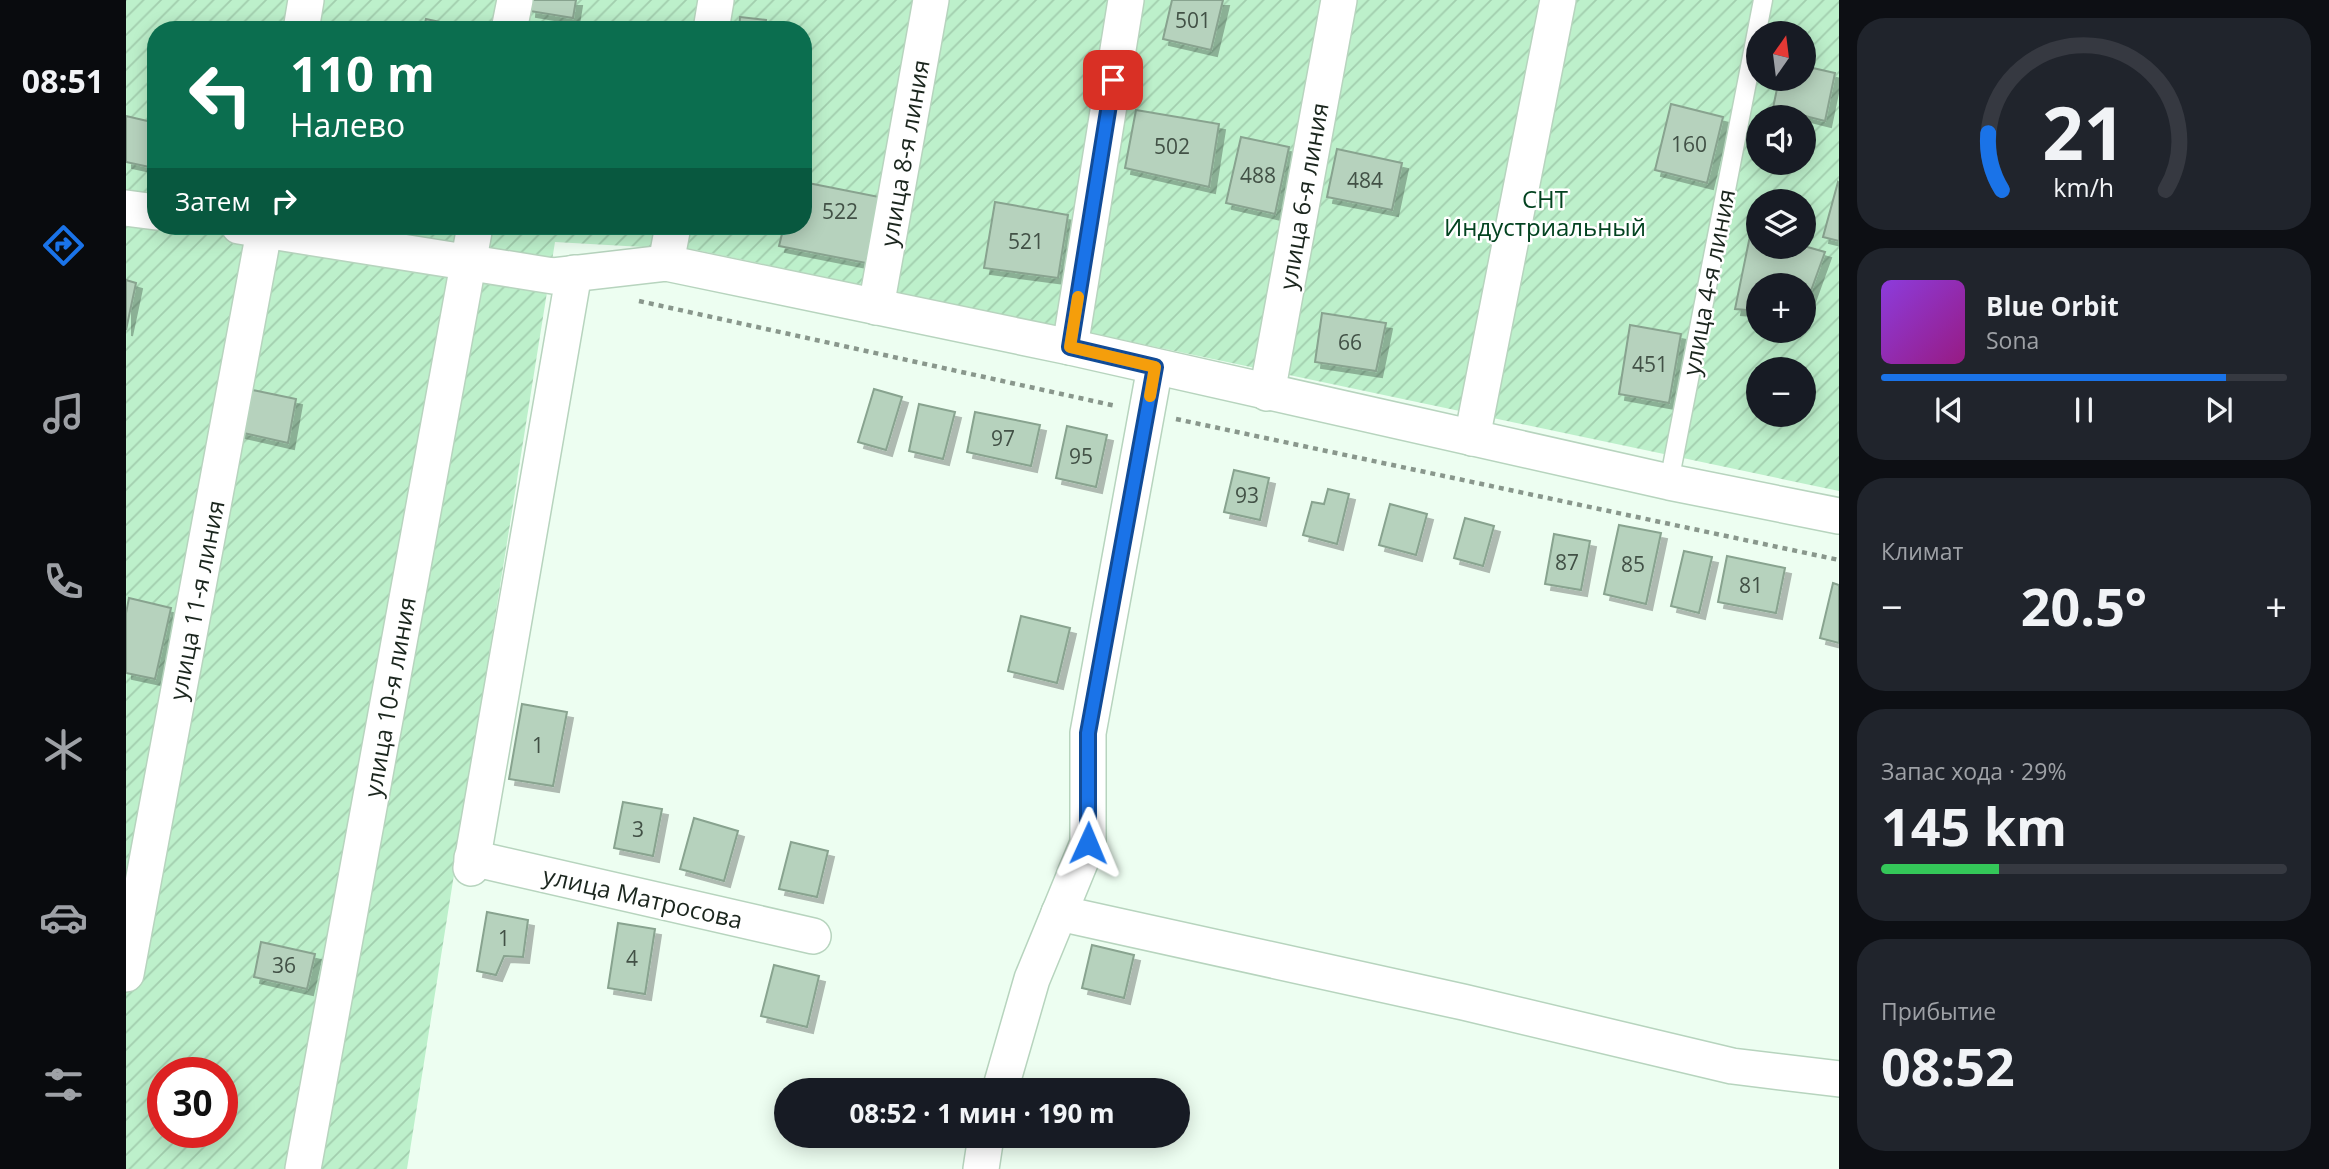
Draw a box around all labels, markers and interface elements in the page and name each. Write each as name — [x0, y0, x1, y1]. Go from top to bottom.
house number: 501 — [1175, 6, 1211, 34]
north arrow — [1746, 21, 1816, 91]
map controls — [1746, 21, 1816, 427]
text: 110 m — [290, 40, 435, 106]
icon: left — [175, 49, 266, 140]
pin — [1083, 50, 1143, 110]
street label: улица 8-я линия — [871, 57, 937, 249]
text: 08:51 — [22, 59, 104, 102]
icon: arrive — [1094, 61, 1132, 99]
text: 21 — [2042, 82, 2126, 181]
street label: улица 6-я линия — [1270, 100, 1336, 292]
text: Налево — [290, 103, 405, 146]
button: sound — [1746, 105, 1816, 175]
house number: 160 — [1671, 130, 1707, 158]
house number: 502 — [1154, 132, 1190, 160]
house number: 488 — [1240, 161, 1276, 189]
house number: 484 — [1347, 166, 1383, 194]
text: km/h — [2054, 170, 2114, 204]
icon: right — [265, 182, 303, 220]
park label: СНТ Индустриальный — [1444, 182, 1646, 243]
text: Затем — [175, 183, 251, 219]
street label: улица 4-я линия — [1674, 186, 1742, 378]
button: layers — [1746, 189, 1816, 259]
house number: 522 — [822, 197, 858, 225]
icon: directions — [39, 221, 88, 270]
house number: 521 — [1008, 227, 1044, 255]
button: + — [1746, 273, 1816, 343]
text: Blue Orbit — [1986, 288, 2119, 324]
text: Sona — [1986, 324, 2039, 356]
house number: 66 — [1338, 328, 1362, 356]
house number: 451 — [1632, 350, 1668, 378]
button: − — [1746, 357, 1816, 427]
icon: music — [39, 389, 88, 438]
icon: previous — [1930, 391, 1968, 429]
icon: pause — [2065, 391, 2103, 429]
icon: next — [2200, 391, 2238, 429]
house number: 97 — [991, 424, 1015, 452]
house number: 95 — [1069, 442, 1093, 470]
house number: 93 — [1235, 481, 1259, 509]
street label: улица 11-я линия — [160, 497, 232, 703]
text: Климат — [1881, 535, 1963, 567]
house number: 87 — [1555, 548, 1579, 576]
house number: 85 — [1621, 550, 1645, 578]
icon: phone — [39, 557, 88, 606]
text: 20.5° — [2021, 570, 2147, 641]
house number: 81 — [1739, 571, 1763, 599]
text: − — [1881, 580, 1903, 632]
text: + — [2265, 580, 2287, 632]
street label: улица 10-я линия — [355, 594, 423, 800]
icon: climate — [39, 725, 88, 774]
house number: 1 — [532, 731, 544, 759]
text: Запас хода · 29% — [1881, 755, 2066, 787]
text: 145 km — [1881, 790, 2067, 861]
position arrow — [1051, 806, 1125, 880]
house number: 3 — [632, 815, 644, 843]
street label: улица Матросова — [540, 858, 746, 936]
icon: car — [39, 893, 88, 942]
house number: 1 — [498, 924, 510, 952]
house number: 4 — [626, 944, 638, 972]
house number: 36 — [272, 951, 296, 979]
text: Прибытие — [1881, 995, 1996, 1027]
text: 08:52 — [1881, 1030, 2015, 1101]
speed limit sign: 30 — [147, 1057, 238, 1148]
icon: filters — [39, 1060, 88, 1109]
text: 08:52 · 1 мин · 190 m — [849, 1095, 1115, 1131]

